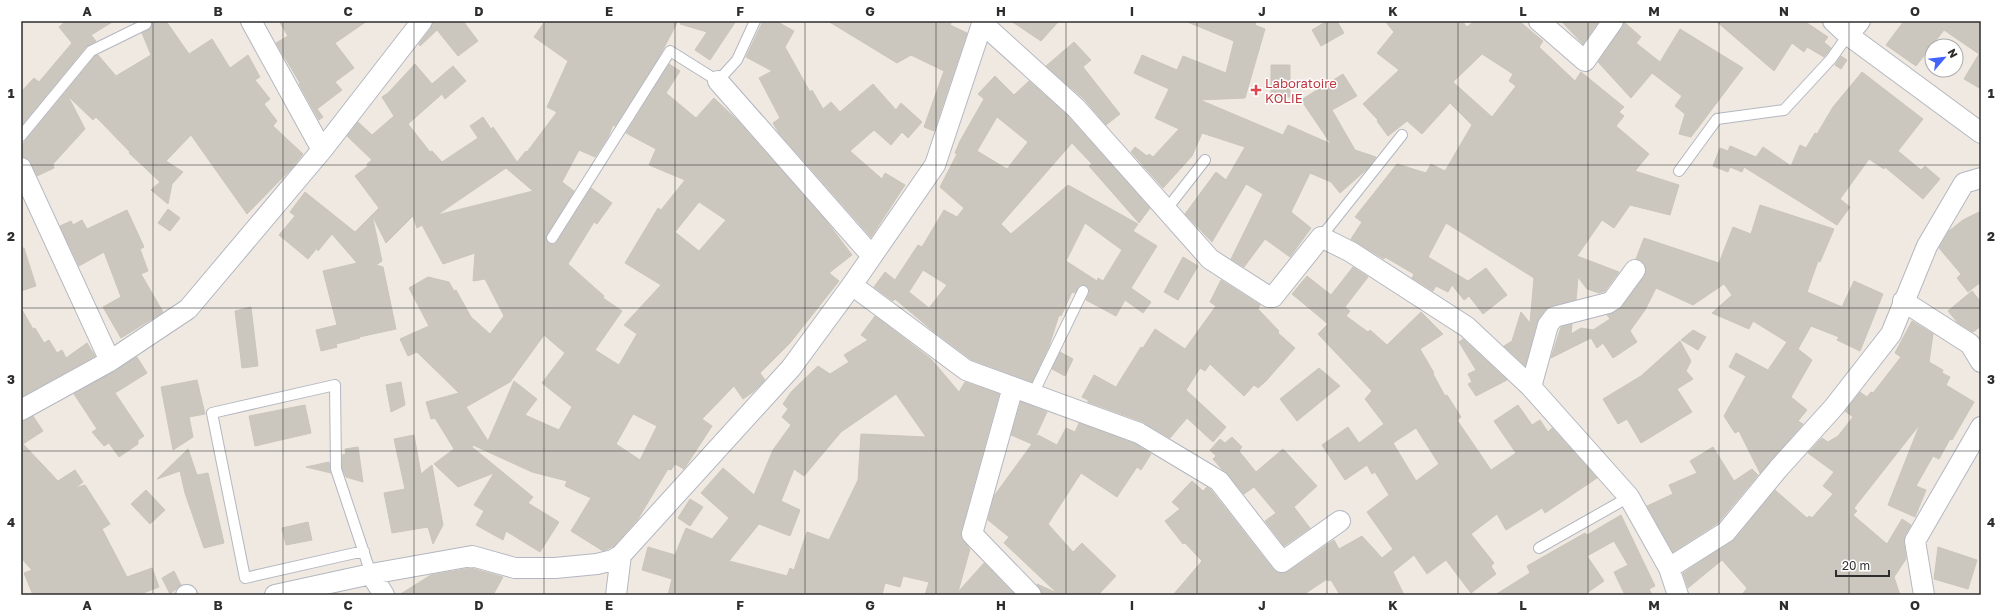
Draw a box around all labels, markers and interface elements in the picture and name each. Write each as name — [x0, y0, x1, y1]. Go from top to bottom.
text: A — [82, 3, 92, 19]
text: B — [213, 3, 223, 19]
text: C — [343, 3, 353, 19]
text: D — [474, 3, 484, 19]
text: E — [605, 3, 613, 19]
text: F — [736, 3, 744, 19]
text: G — [865, 3, 875, 19]
text: H — [996, 3, 1006, 19]
text: I — [1130, 3, 1134, 19]
text: J — [1258, 3, 1266, 19]
text: K — [1388, 3, 1398, 19]
text: L — [1519, 3, 1527, 19]
text: M — [1648, 3, 1660, 19]
text: N — [1779, 3, 1789, 19]
text: O — [1910, 3, 1920, 19]
north arrow — [1924, 38, 1964, 78]
text: N — [1946, 46, 1961, 60]
place label: Laboratoire KOLIE — [1265, 75, 1337, 106]
marker: Laboratoire KOLIE — [1250, 84, 1262, 96]
text: 1 — [8, 85, 15, 101]
text: 1 — [1988, 85, 1995, 101]
text: 2 — [7, 228, 15, 244]
text: 2 — [1987, 228, 1995, 244]
text: 3 — [7, 371, 15, 387]
text: 3 — [1987, 371, 1995, 387]
text: 4 — [7, 514, 15, 530]
text: 4 — [1987, 514, 1995, 530]
scale bar — [1836, 552, 1889, 578]
text: 20 m — [1842, 558, 1870, 573]
text: A — [82, 597, 92, 613]
text: B — [213, 597, 223, 613]
text: C — [343, 597, 353, 613]
text: D — [474, 597, 484, 613]
text: E — [605, 597, 613, 613]
text: F — [736, 597, 744, 613]
text: G — [865, 597, 875, 613]
text: H — [996, 597, 1006, 613]
text: I — [1130, 597, 1134, 613]
text: J — [1258, 597, 1266, 613]
text: K — [1388, 597, 1398, 613]
text: L — [1519, 597, 1527, 613]
text: M — [1648, 597, 1660, 613]
text: N — [1779, 597, 1789, 613]
text: O — [1910, 597, 1920, 613]

